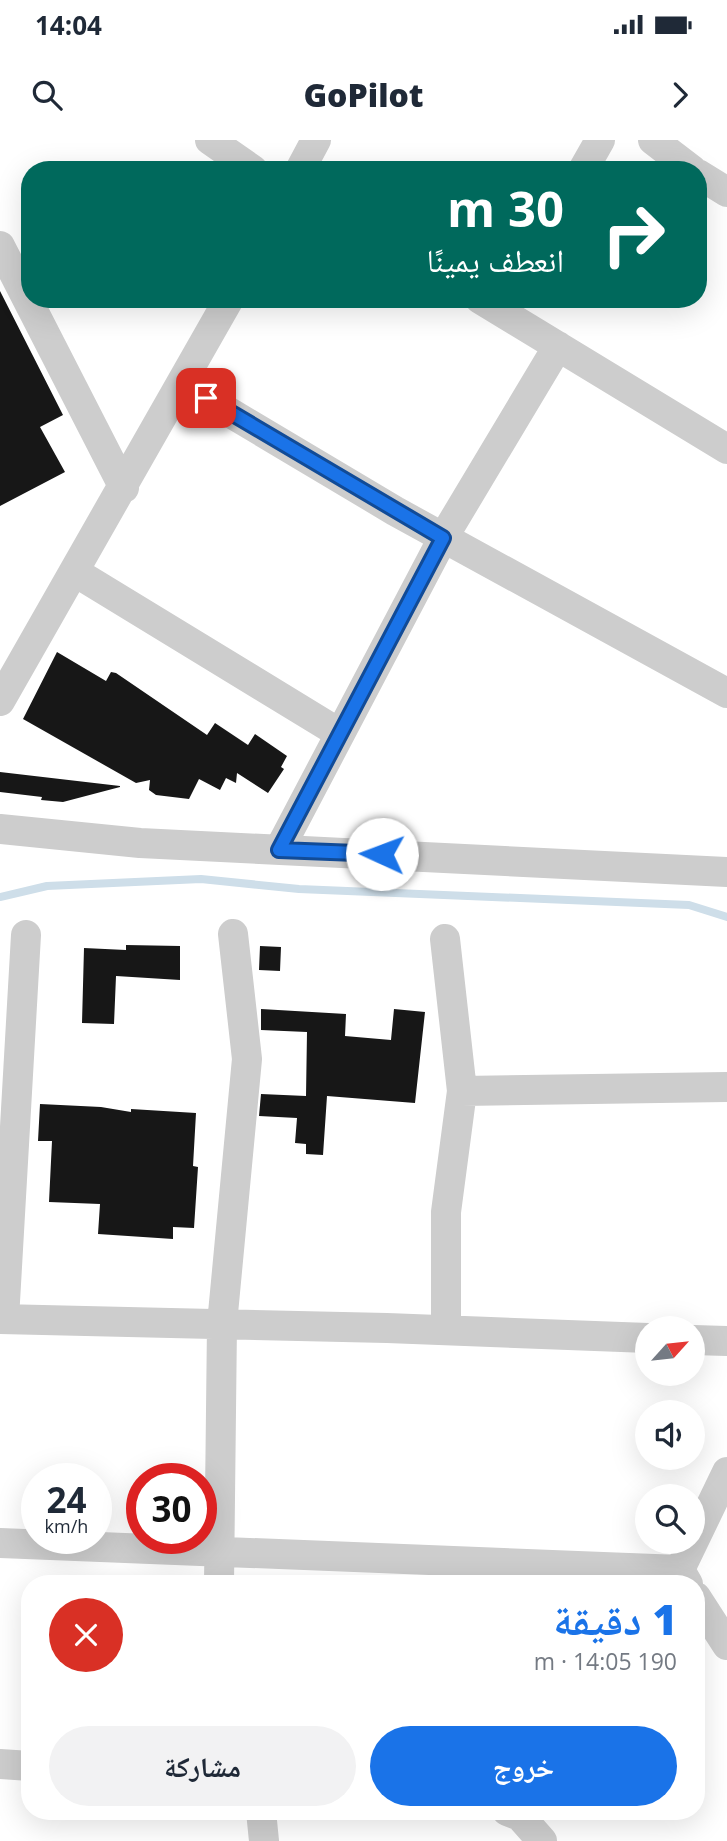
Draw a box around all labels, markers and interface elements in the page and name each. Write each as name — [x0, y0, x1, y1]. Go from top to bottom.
text: 14:04 — [35, 7, 102, 43]
text: GoPilot — [303, 73, 424, 116]
icon: search — [28, 76, 66, 114]
icon: forward — [661, 76, 699, 114]
text: 30 m — [447, 175, 564, 241]
icon: right — [588, 189, 679, 280]
text: انعطف يمينًا — [427, 238, 564, 281]
pin — [176, 368, 236, 428]
icon: arrive — [187, 379, 225, 417]
position arrow — [345, 817, 419, 891]
north arrow — [635, 1316, 705, 1386]
map controls — [635, 1316, 705, 1554]
button: sound — [635, 1400, 705, 1470]
speed limit sign: 30 — [126, 1463, 217, 1554]
text: 24 — [46, 1476, 87, 1523]
button: search — [635, 1484, 705, 1554]
text: km/h — [45, 1514, 88, 1538]
text: 1 دقيقة — [553, 1590, 677, 1647]
button: close — [49, 1598, 123, 1672]
text: 190 m · 14:05 — [534, 1645, 677, 1677]
button: مشاركة — [49, 1726, 356, 1806]
button: خروج — [370, 1726, 677, 1806]

